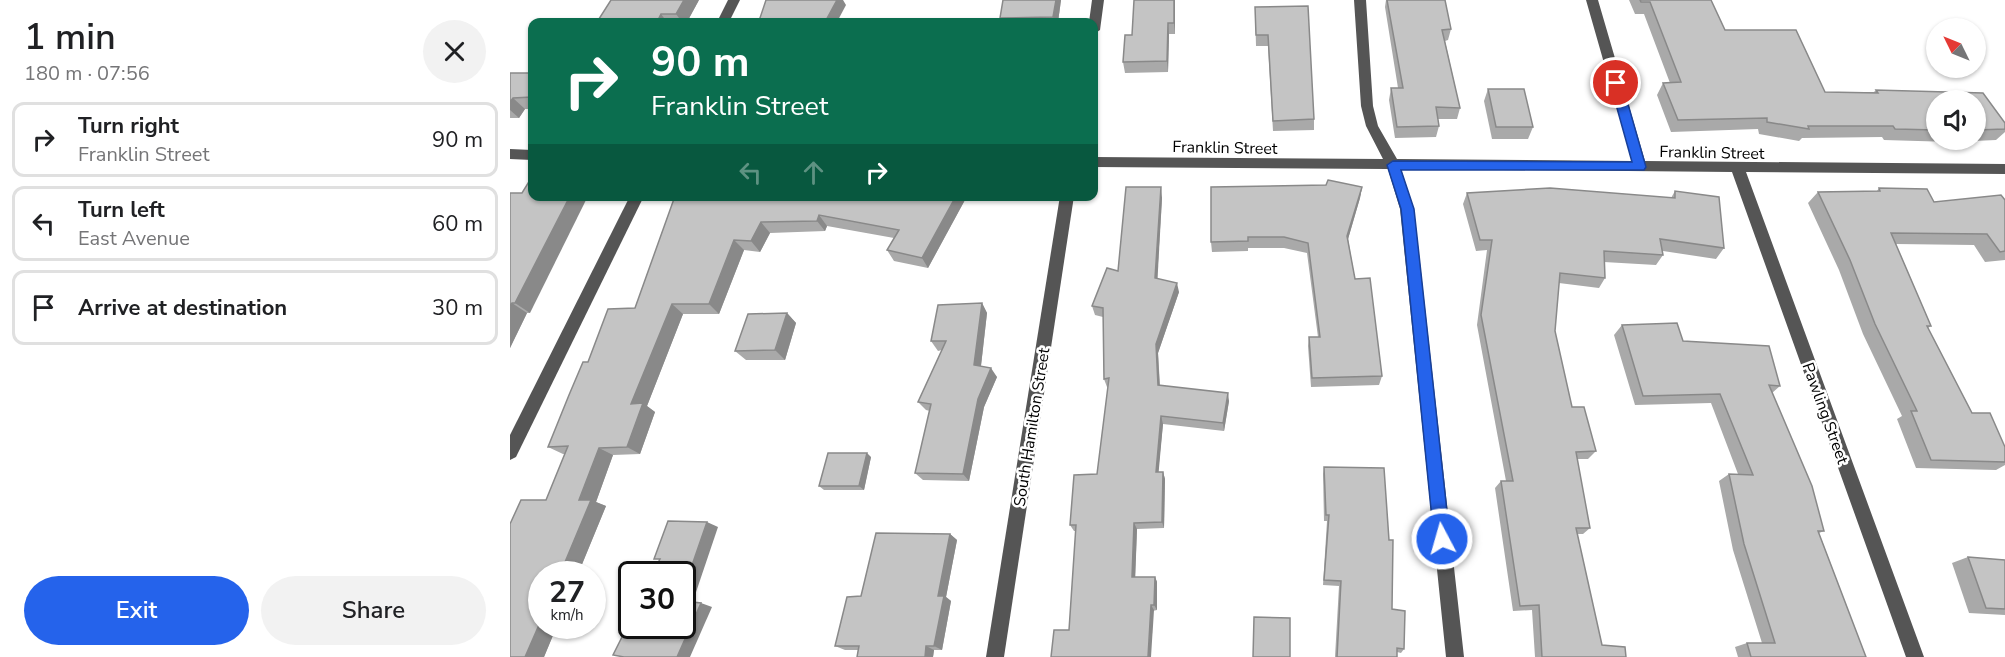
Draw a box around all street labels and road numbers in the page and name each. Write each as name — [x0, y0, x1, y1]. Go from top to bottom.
street label: Franklin Street — [1172, 136, 1278, 160]
street label: Franklin Street — [1659, 141, 1765, 165]
street label: South Hamilton Street — [1009, 346, 1055, 508]
street label: Pawling Street — [1797, 360, 1854, 467]

